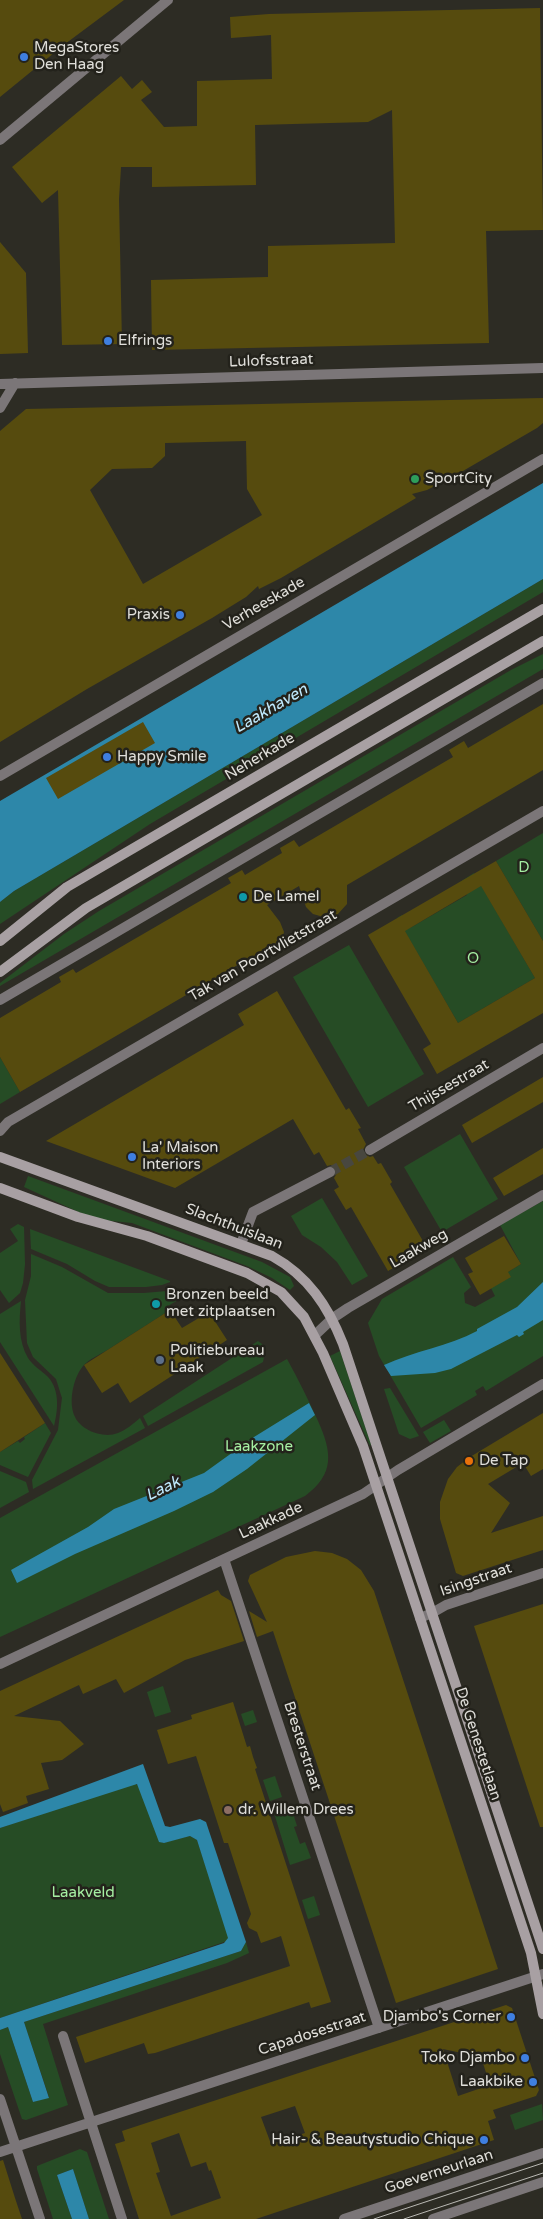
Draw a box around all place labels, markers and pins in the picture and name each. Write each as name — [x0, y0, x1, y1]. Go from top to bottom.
place label: MegaStores Den Haag — [34, 39, 119, 74]
marker: MegaStores Den Haag — [18, 51, 30, 63]
place label: Elfrings — [118, 332, 172, 350]
marker: Elfrings — [102, 335, 114, 347]
place label: SportCity — [425, 470, 492, 488]
marker: SportCity — [409, 473, 421, 485]
place label: Praxis — [127, 606, 170, 624]
marker: Praxis — [174, 609, 186, 621]
place label: Happy Smile — [117, 748, 206, 766]
marker: Happy Smile — [101, 751, 113, 763]
place label: De Lamel — [253, 888, 319, 906]
marker: De Lamel — [237, 891, 249, 903]
place label: La' Maison Interiors — [142, 1139, 218, 1174]
marker: La' Maison Interiors — [126, 1151, 138, 1163]
place label: Bronzen beeld met zitplaatsen — [166, 1286, 275, 1321]
marker: Bronzen beeld met zitplaatsen — [150, 1298, 162, 1310]
place label: Politiebureau Laak — [170, 1342, 265, 1377]
marker: Politiebureau Laak — [154, 1354, 166, 1366]
place label: De Tap — [479, 1452, 528, 1470]
marker: De Tap — [463, 1455, 475, 1467]
place label: dr. Willem Drees — [238, 1801, 354, 1819]
marker: dr. Willem Drees — [222, 1804, 234, 1816]
place label: Djambo's Corner — [383, 2008, 501, 2026]
marker: Djambo's Corner — [505, 2011, 517, 2023]
place label: Toko Djambo — [421, 2049, 515, 2067]
marker: Toko Djambo — [519, 2052, 531, 2064]
place label: Laakbike — [460, 2073, 523, 2091]
marker: Laakbike — [527, 2076, 539, 2088]
place label: Hair- & Beautystudio Chique — [271, 2131, 474, 2149]
marker: Hair- & Beautystudio Chique — [478, 2134, 490, 2146]

